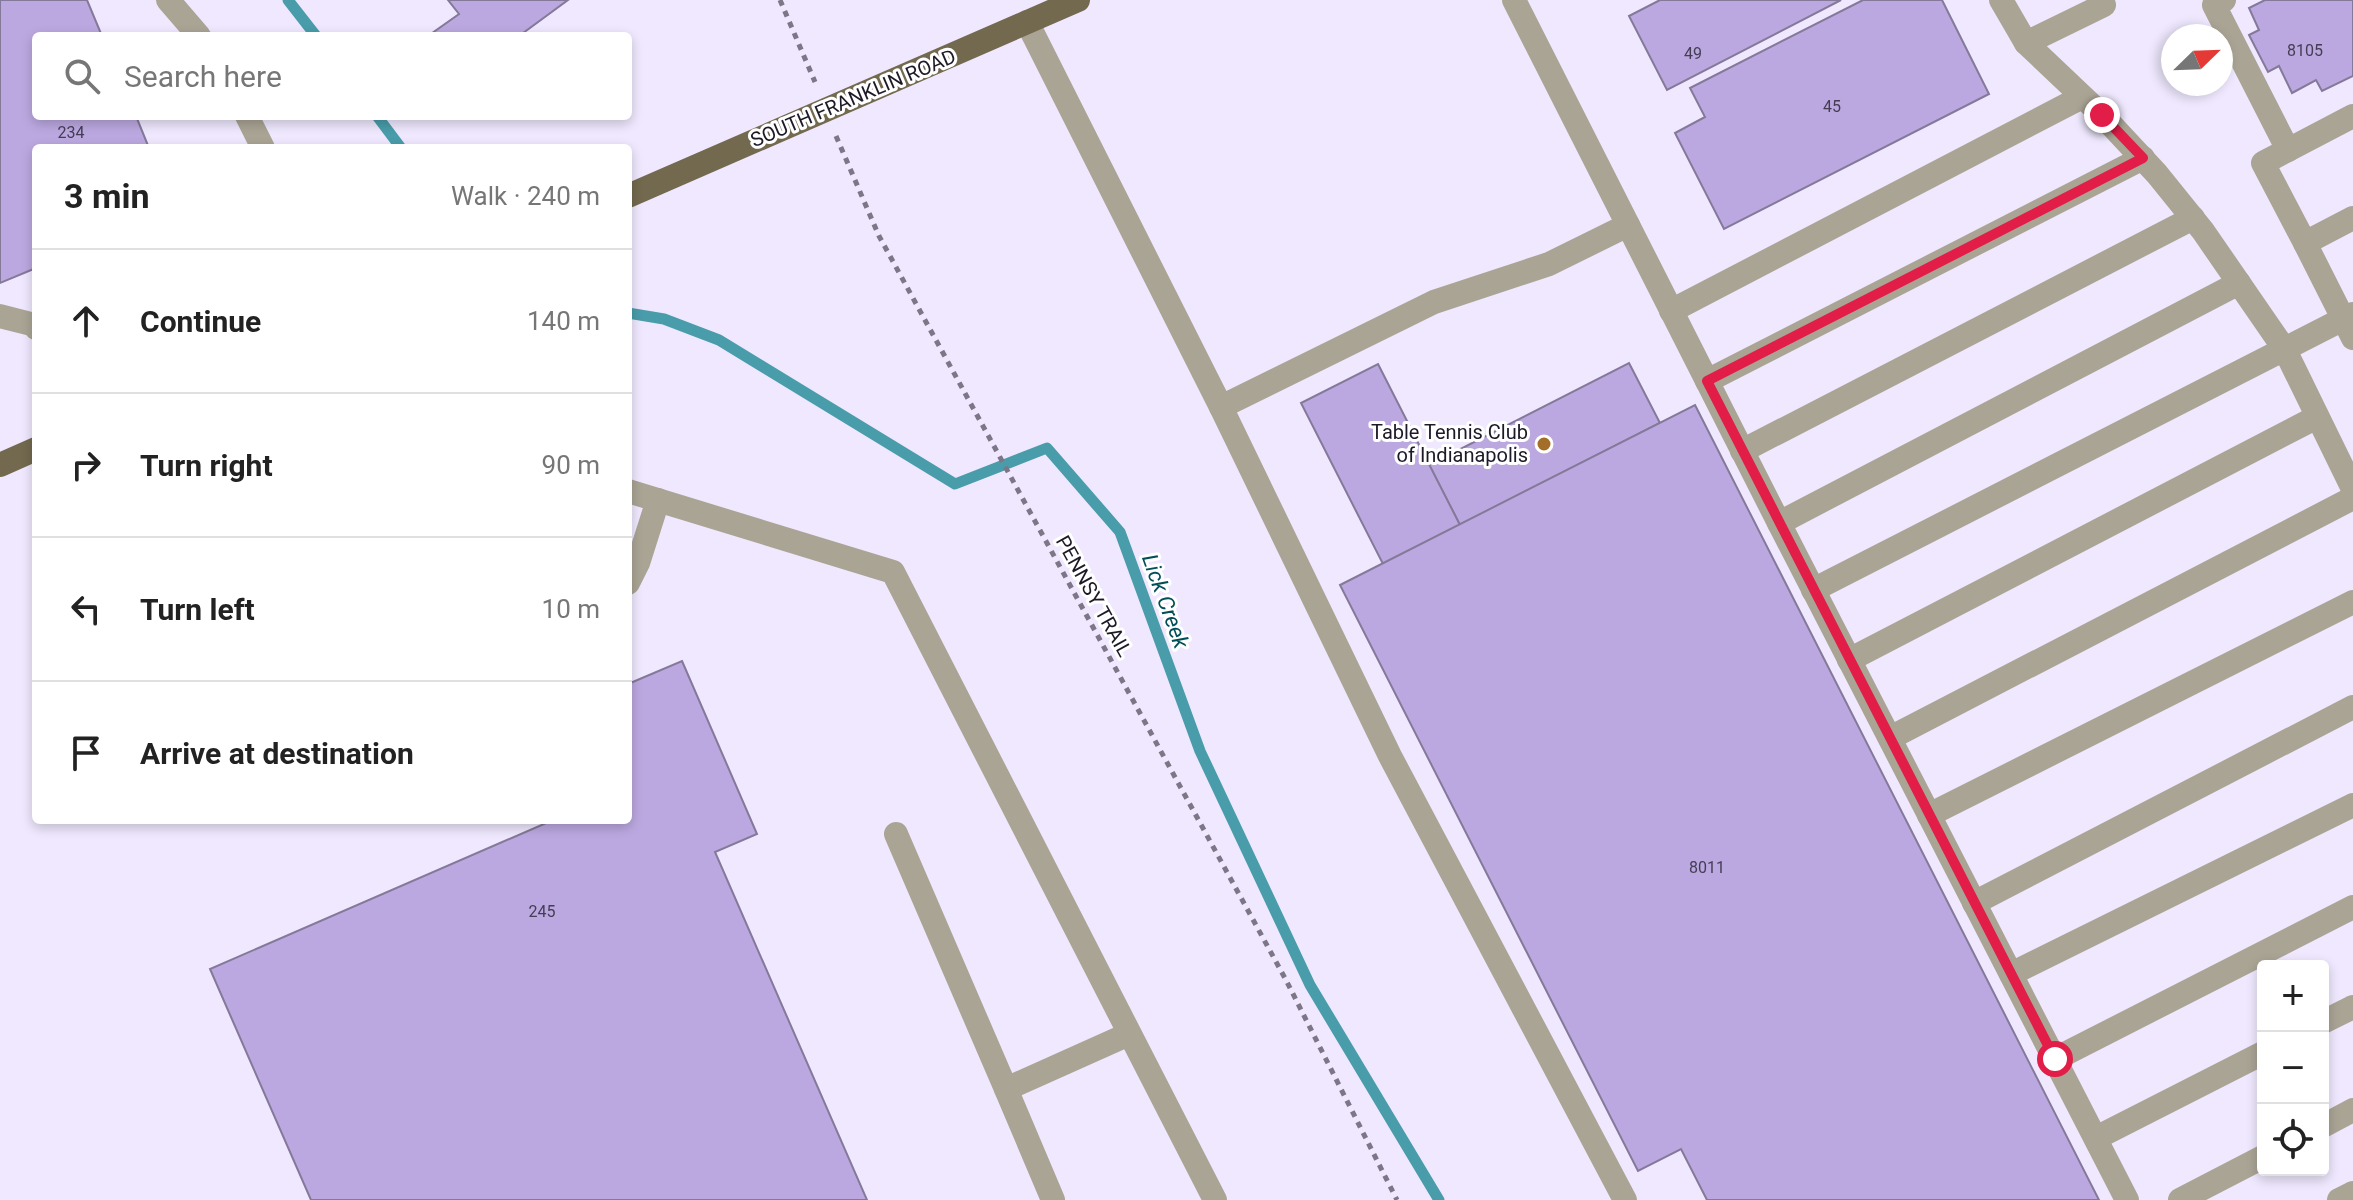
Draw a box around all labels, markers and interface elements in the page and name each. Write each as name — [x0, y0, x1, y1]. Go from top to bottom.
north arrow — [2161, 24, 2233, 96]
search box — [32, 32, 632, 120]
house number: 8105 — [2287, 41, 2323, 60]
street label: SOUTH FRANKLIN ROAD — [747, 44, 959, 152]
house number: 49 — [1684, 44, 1702, 63]
icon: search — [60, 54, 104, 98]
text: Search here — [124, 59, 282, 94]
house number: 45 — [1823, 97, 1841, 116]
route end — [2084, 97, 2120, 133]
house number: 234 — [58, 123, 84, 142]
text: 3 min — [64, 176, 149, 216]
text: Walk · 240 m — [451, 181, 600, 211]
icon: ahead — [64, 299, 108, 343]
text: Continue — [140, 304, 261, 339]
text: 140 m — [527, 306, 600, 336]
place label: Table Tennis Club of Indianapolis — [1371, 420, 1528, 467]
marker: Table Tennis Club of Indianapolis — [1535, 435, 1553, 453]
icon: right — [64, 443, 108, 487]
text: Turn right — [140, 448, 273, 483]
text: 90 m — [542, 450, 600, 480]
street label: PENNSY TRAIL — [1051, 531, 1137, 661]
water label: Lick Creek — [1137, 551, 1195, 653]
icon: left — [64, 587, 108, 631]
text: Turn left — [140, 592, 255, 627]
text: 10 m — [542, 594, 600, 624]
icon: arrive — [64, 731, 108, 775]
text: Arrive at destination — [140, 736, 414, 771]
house number: 8011 — [1689, 858, 1725, 877]
house number: 245 — [529, 902, 555, 921]
map controls — [2257, 960, 2329, 1176]
button: + — [2257, 960, 2329, 1032]
button: − — [2257, 1032, 2329, 1104]
route start — [2037, 1041, 2073, 1077]
button: locate — [2257, 1104, 2329, 1176]

